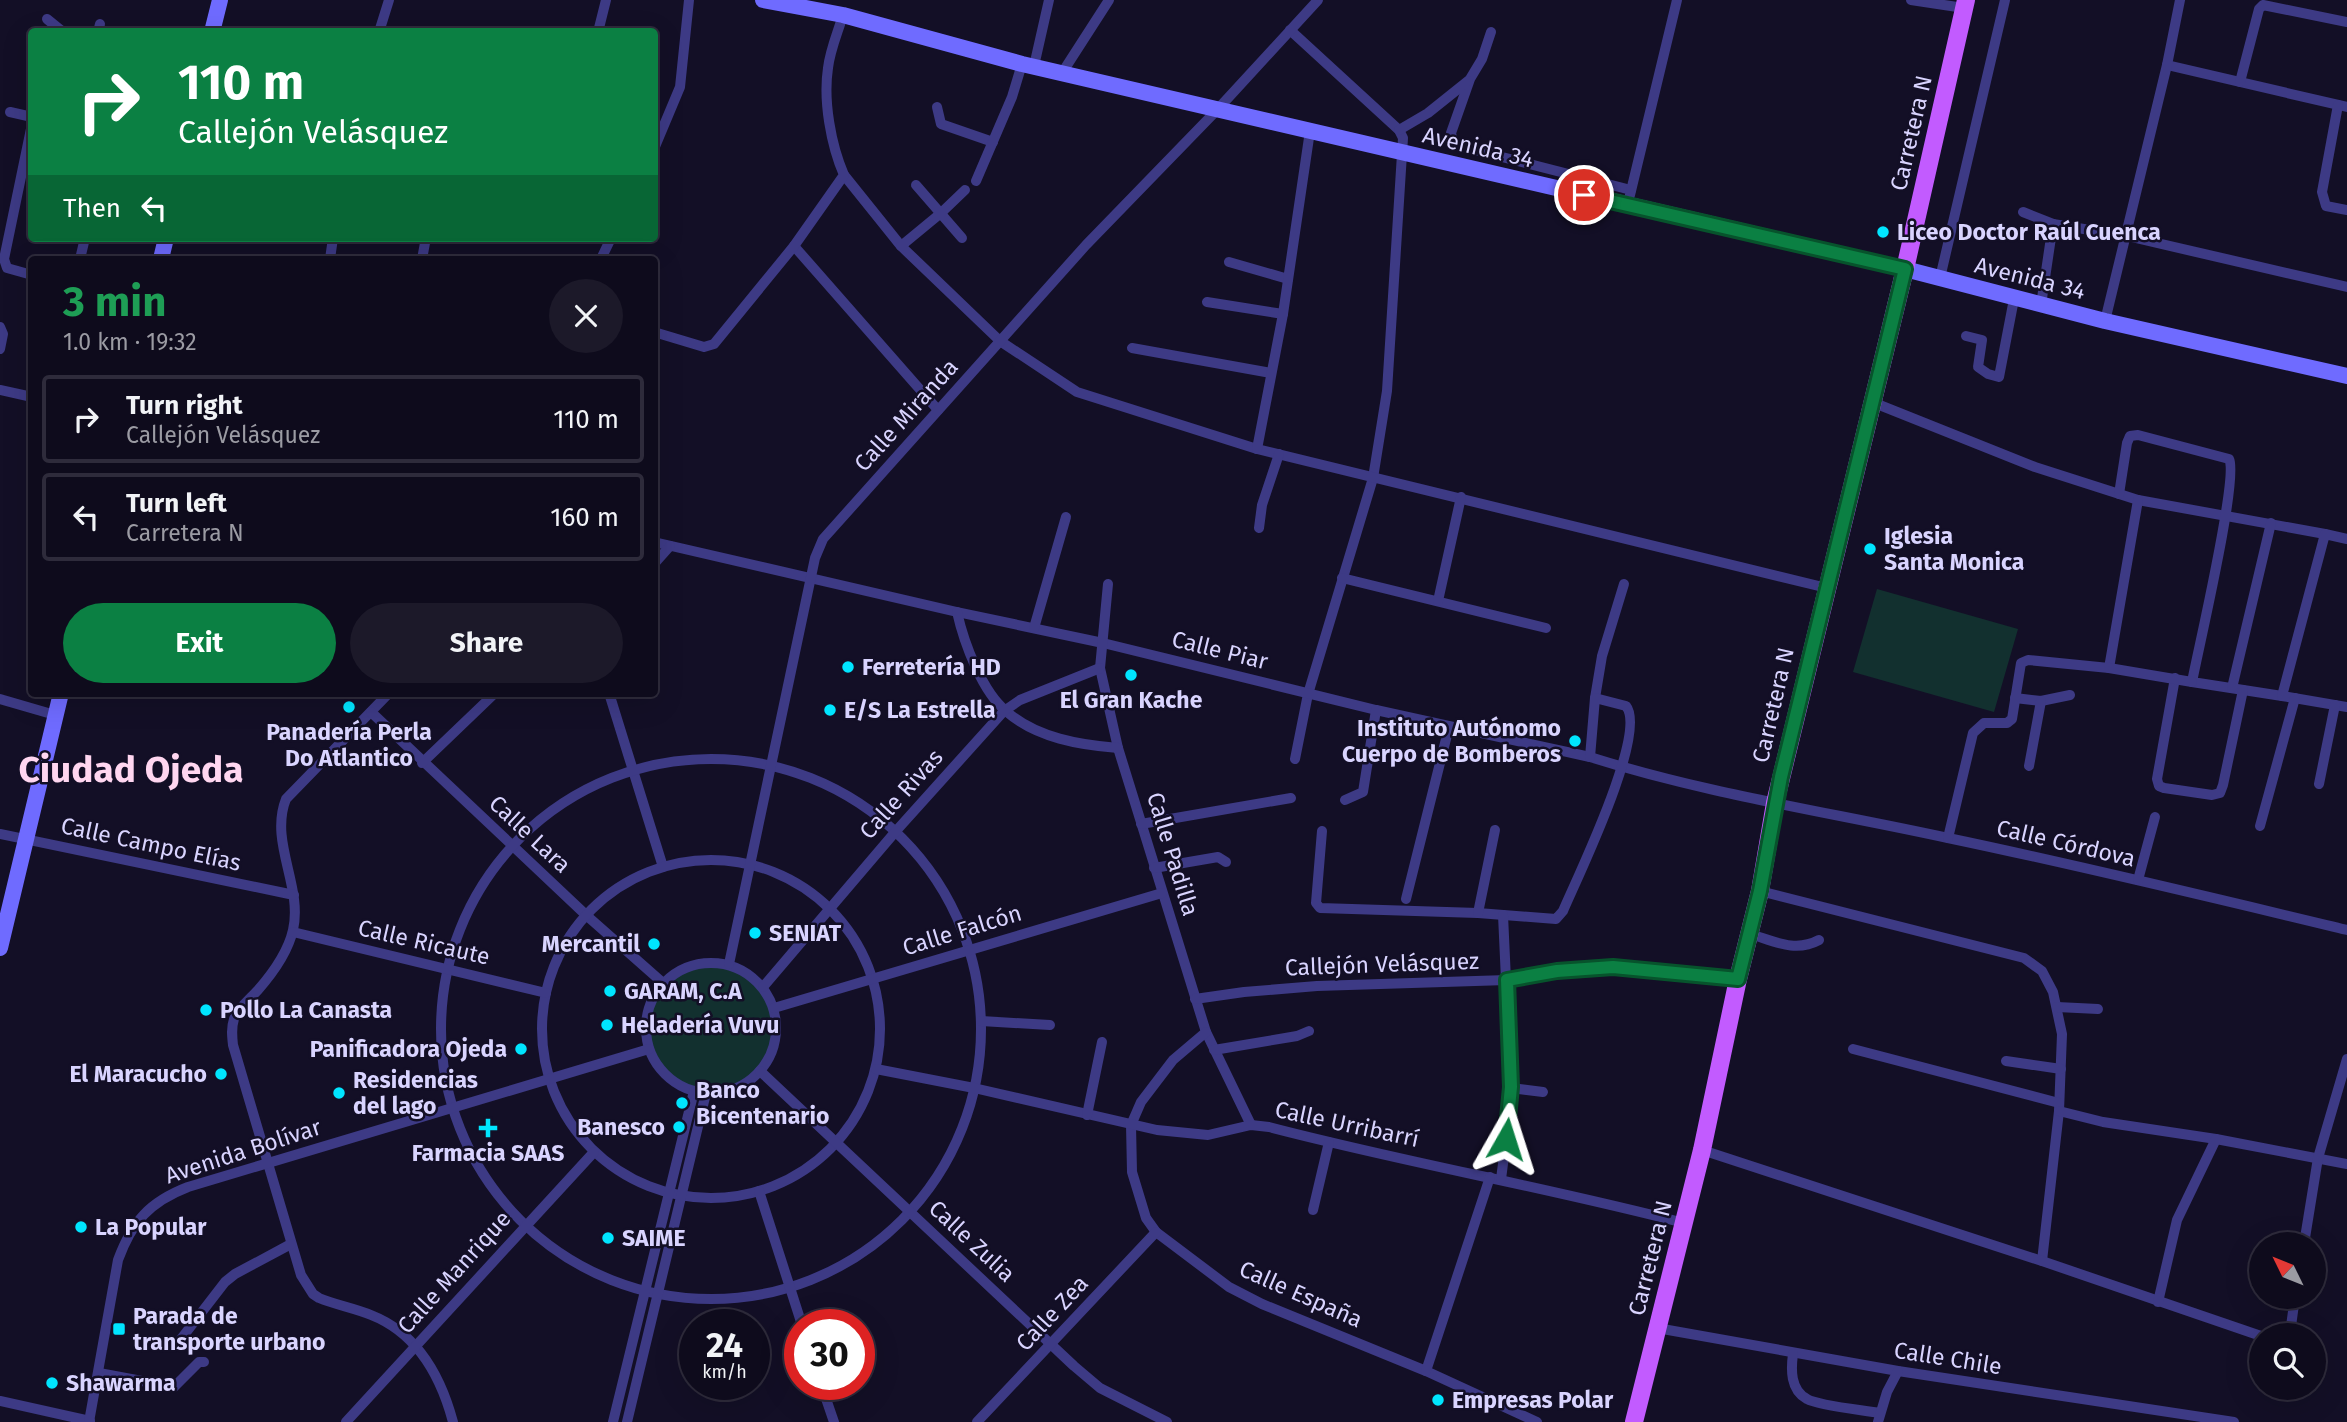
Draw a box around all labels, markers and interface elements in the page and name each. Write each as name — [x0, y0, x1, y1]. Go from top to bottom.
text: 110 m — [178, 53, 304, 112]
icon: right — [63, 56, 154, 147]
street label: Carretera N — [1884, 73, 1938, 193]
text: Callejón Velásquez — [178, 113, 448, 151]
street label: Avenida 34 — [1420, 121, 1536, 173]
pin — [1554, 165, 1614, 225]
icon: arrive — [1565, 176, 1603, 214]
icon: left — [135, 189, 173, 227]
text: Then — [63, 193, 121, 224]
place label: Liceo Doctor Raúl Cuenca — [1897, 218, 2161, 246]
marker: Liceo Doctor Raúl Cuenca — [1875, 224, 1891, 240]
street label: Avenida 34 — [1972, 251, 2088, 305]
text: 3 min — [63, 277, 166, 327]
button: close — [549, 279, 623, 353]
text: 1.0 km · 19:32 — [63, 328, 197, 356]
street label: Calle Miranda — [848, 353, 964, 477]
text: Turn right — [126, 390, 243, 421]
icon: right — [67, 400, 105, 438]
text: 110 m — [553, 404, 619, 435]
text: Callejón Velásquez — [126, 421, 320, 449]
text: Turn left — [126, 488, 227, 519]
icon: left — [67, 498, 105, 536]
text: 160 m — [550, 502, 619, 533]
text: Carretera N — [126, 519, 244, 547]
place label: Iglesia Santa Monica — [1884, 522, 2024, 576]
marker: Iglesia Santa Monica — [1862, 541, 1878, 557]
button: Exit — [63, 603, 336, 683]
button: Share — [350, 603, 623, 683]
street label: Calle Piar — [1169, 625, 1271, 675]
street label: Carretera N — [1746, 645, 1800, 765]
place label: Ferretería HD — [862, 653, 1001, 681]
marker: Ferretería HD — [840, 659, 856, 675]
marker: El Gran Kache — [1123, 667, 1139, 683]
place label: El Gran Kache — [1060, 686, 1203, 714]
place label: E/S La Estrella — [844, 696, 996, 724]
marker: Panadería Perla Do Atlantico — [341, 699, 357, 715]
marker: E/S La Estrella — [822, 702, 838, 718]
place label: Instituto Autónomo Cuerpo de Bomberos — [1342, 714, 1561, 768]
place label: Panadería Perla Do Atlantico — [266, 718, 432, 772]
marker: Instituto Autónomo Cuerpo de Bomberos — [1567, 733, 1583, 749]
street label: Calle Rivas — [853, 743, 949, 845]
district label: Ciudad Ojeda — [18, 747, 244, 792]
street label: Calle Lara — [483, 789, 577, 879]
street label: Calle Padilla — [1141, 789, 1205, 919]
street label: Calle Campo Elías — [58, 811, 244, 877]
street label: Calle Córdova — [1994, 813, 2138, 873]
street label: Calle Falcón — [899, 899, 1025, 961]
street label: Calle Ricaute — [355, 913, 493, 971]
place label: SENIAT — [769, 919, 842, 947]
marker: SENIAT — [747, 925, 763, 941]
place label: Mercantil — [542, 930, 640, 958]
marker: Mercantil — [646, 936, 662, 952]
street label: Callejón Velásquez — [1284, 947, 1480, 981]
place label: GARAM, C.A — [624, 977, 742, 1005]
marker: GARAM, C.A — [602, 983, 618, 999]
place label: Pollo La Canasta — [220, 996, 392, 1024]
marker: Pollo La Canasta — [198, 1002, 214, 1018]
place label: Heladería Vuvu — [621, 1011, 779, 1039]
marker: Heladería Vuvu — [599, 1017, 615, 1033]
place label: Panificadora Ojeda — [310, 1035, 507, 1063]
marker: Panificadora Ojeda — [513, 1041, 529, 1057]
place label: El Maracucho — [69, 1060, 207, 1088]
marker: El Maracucho — [213, 1066, 229, 1082]
place label: Residencias del lago — [353, 1066, 478, 1120]
place label: Banco Bicentenario — [696, 1076, 829, 1130]
marker: Residencias del lago — [331, 1085, 347, 1101]
marker: Banco Bicentenario — [674, 1095, 690, 1111]
street label: Calle Urribarrí — [1272, 1095, 1422, 1153]
position arrow — [1469, 1102, 1543, 1176]
street label: Avenida Bolívar — [162, 1113, 325, 1189]
place label: Banesco — [577, 1113, 665, 1141]
marker: Banesco — [671, 1119, 687, 1135]
marker: Farmacia SAAS — [480, 1120, 496, 1136]
place label: Farmacia SAAS — [412, 1139, 564, 1167]
street label: Calle Zulia — [923, 1194, 1021, 1288]
street label: Carretera N — [1622, 1198, 1678, 1318]
street label: Calle Manrique — [391, 1205, 517, 1339]
place label: La Popular — [95, 1213, 207, 1241]
marker: La Popular — [73, 1219, 89, 1235]
place label: SAIME — [622, 1224, 686, 1252]
marker: SAIME — [600, 1230, 616, 1246]
north arrow — [2249, 1232, 2326, 1309]
map controls — [2249, 1232, 2326, 1400]
street label: Calle España — [1235, 1254, 1367, 1334]
street label: Calle Zea — [1010, 1269, 1094, 1357]
place label: Parada de transporte urbano — [133, 1302, 325, 1356]
speed limit sign: 30 — [784, 1309, 875, 1400]
marker: Parada de transporte urbano — [111, 1321, 127, 1337]
button: search — [2249, 1323, 2326, 1400]
text: 24 — [706, 1324, 743, 1366]
street label: Calle Chile — [1892, 1336, 2004, 1380]
text: km/h — [702, 1361, 747, 1383]
place label: Shawarma — [66, 1369, 176, 1397]
marker: Shawarma — [44, 1375, 60, 1391]
place label: Empresas Polar — [1452, 1386, 1614, 1414]
marker: Empresas Polar — [1430, 1392, 1446, 1408]

